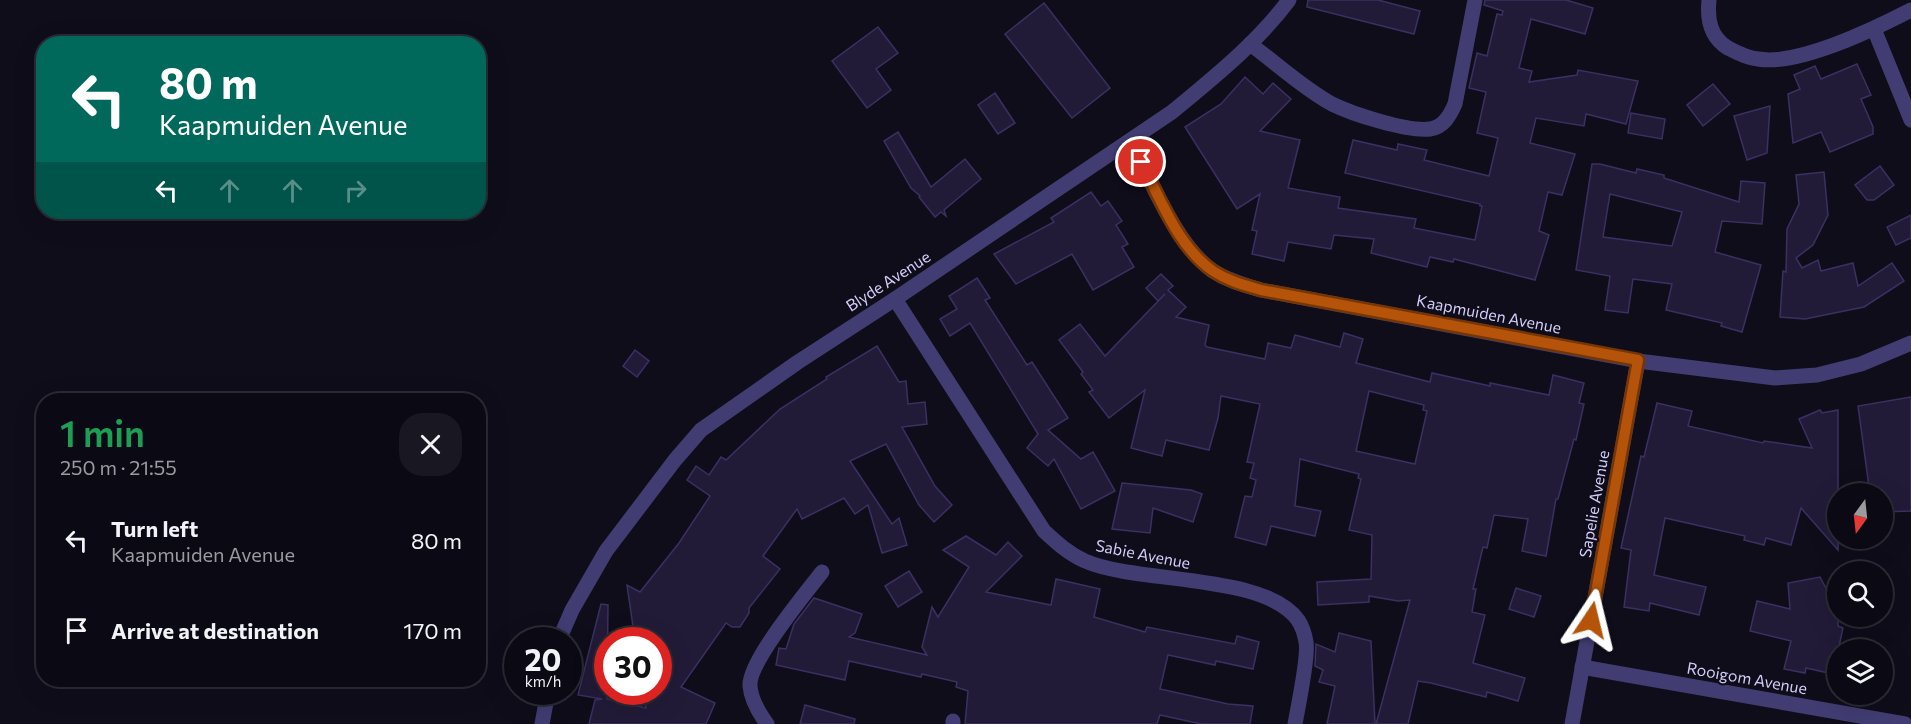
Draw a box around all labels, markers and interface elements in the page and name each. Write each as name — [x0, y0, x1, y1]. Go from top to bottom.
text: 80 m — [159, 56, 258, 108]
icon: left — [60, 60, 138, 138]
text: Kaapmuiden Avenue — [159, 108, 407, 141]
pin — [1115, 136, 1166, 187]
icon: arrive — [1124, 145, 1157, 178]
icon: left — [150, 174, 183, 207]
icon: ahead — [213, 174, 246, 207]
icon: ahead — [276, 174, 309, 207]
icon: right — [339, 174, 372, 207]
street label: Blyde Avenue — [842, 246, 933, 315]
street label: Kaapmuiden Avenue — [1415, 290, 1563, 337]
text: 1 min — [60, 410, 145, 454]
button: close — [399, 413, 462, 476]
street label: Sapelie Avenue — [1575, 449, 1612, 559]
text: 250 m · 21:55 — [60, 455, 177, 479]
north arrow — [1827, 483, 1893, 549]
map controls — [1827, 483, 1893, 705]
text: Turn left — [111, 515, 198, 542]
icon: left — [60, 524, 93, 557]
text: 80 m — [411, 527, 462, 554]
street label: Sabie Avenue — [1094, 535, 1192, 572]
text: Kaapmuiden Avenue — [111, 542, 295, 566]
button: search — [1827, 561, 1893, 627]
position arrow — [1559, 588, 1623, 652]
icon: arrive — [60, 614, 93, 647]
text: Arrive at destination — [111, 617, 319, 644]
text: 170 m — [403, 617, 462, 644]
speed limit sign: 30 — [594, 627, 672, 705]
button: layers — [1827, 639, 1893, 705]
text: 20 — [525, 640, 561, 677]
street label: Rooigom Avenue — [1685, 658, 1809, 697]
text: km/h — [525, 672, 561, 690]

